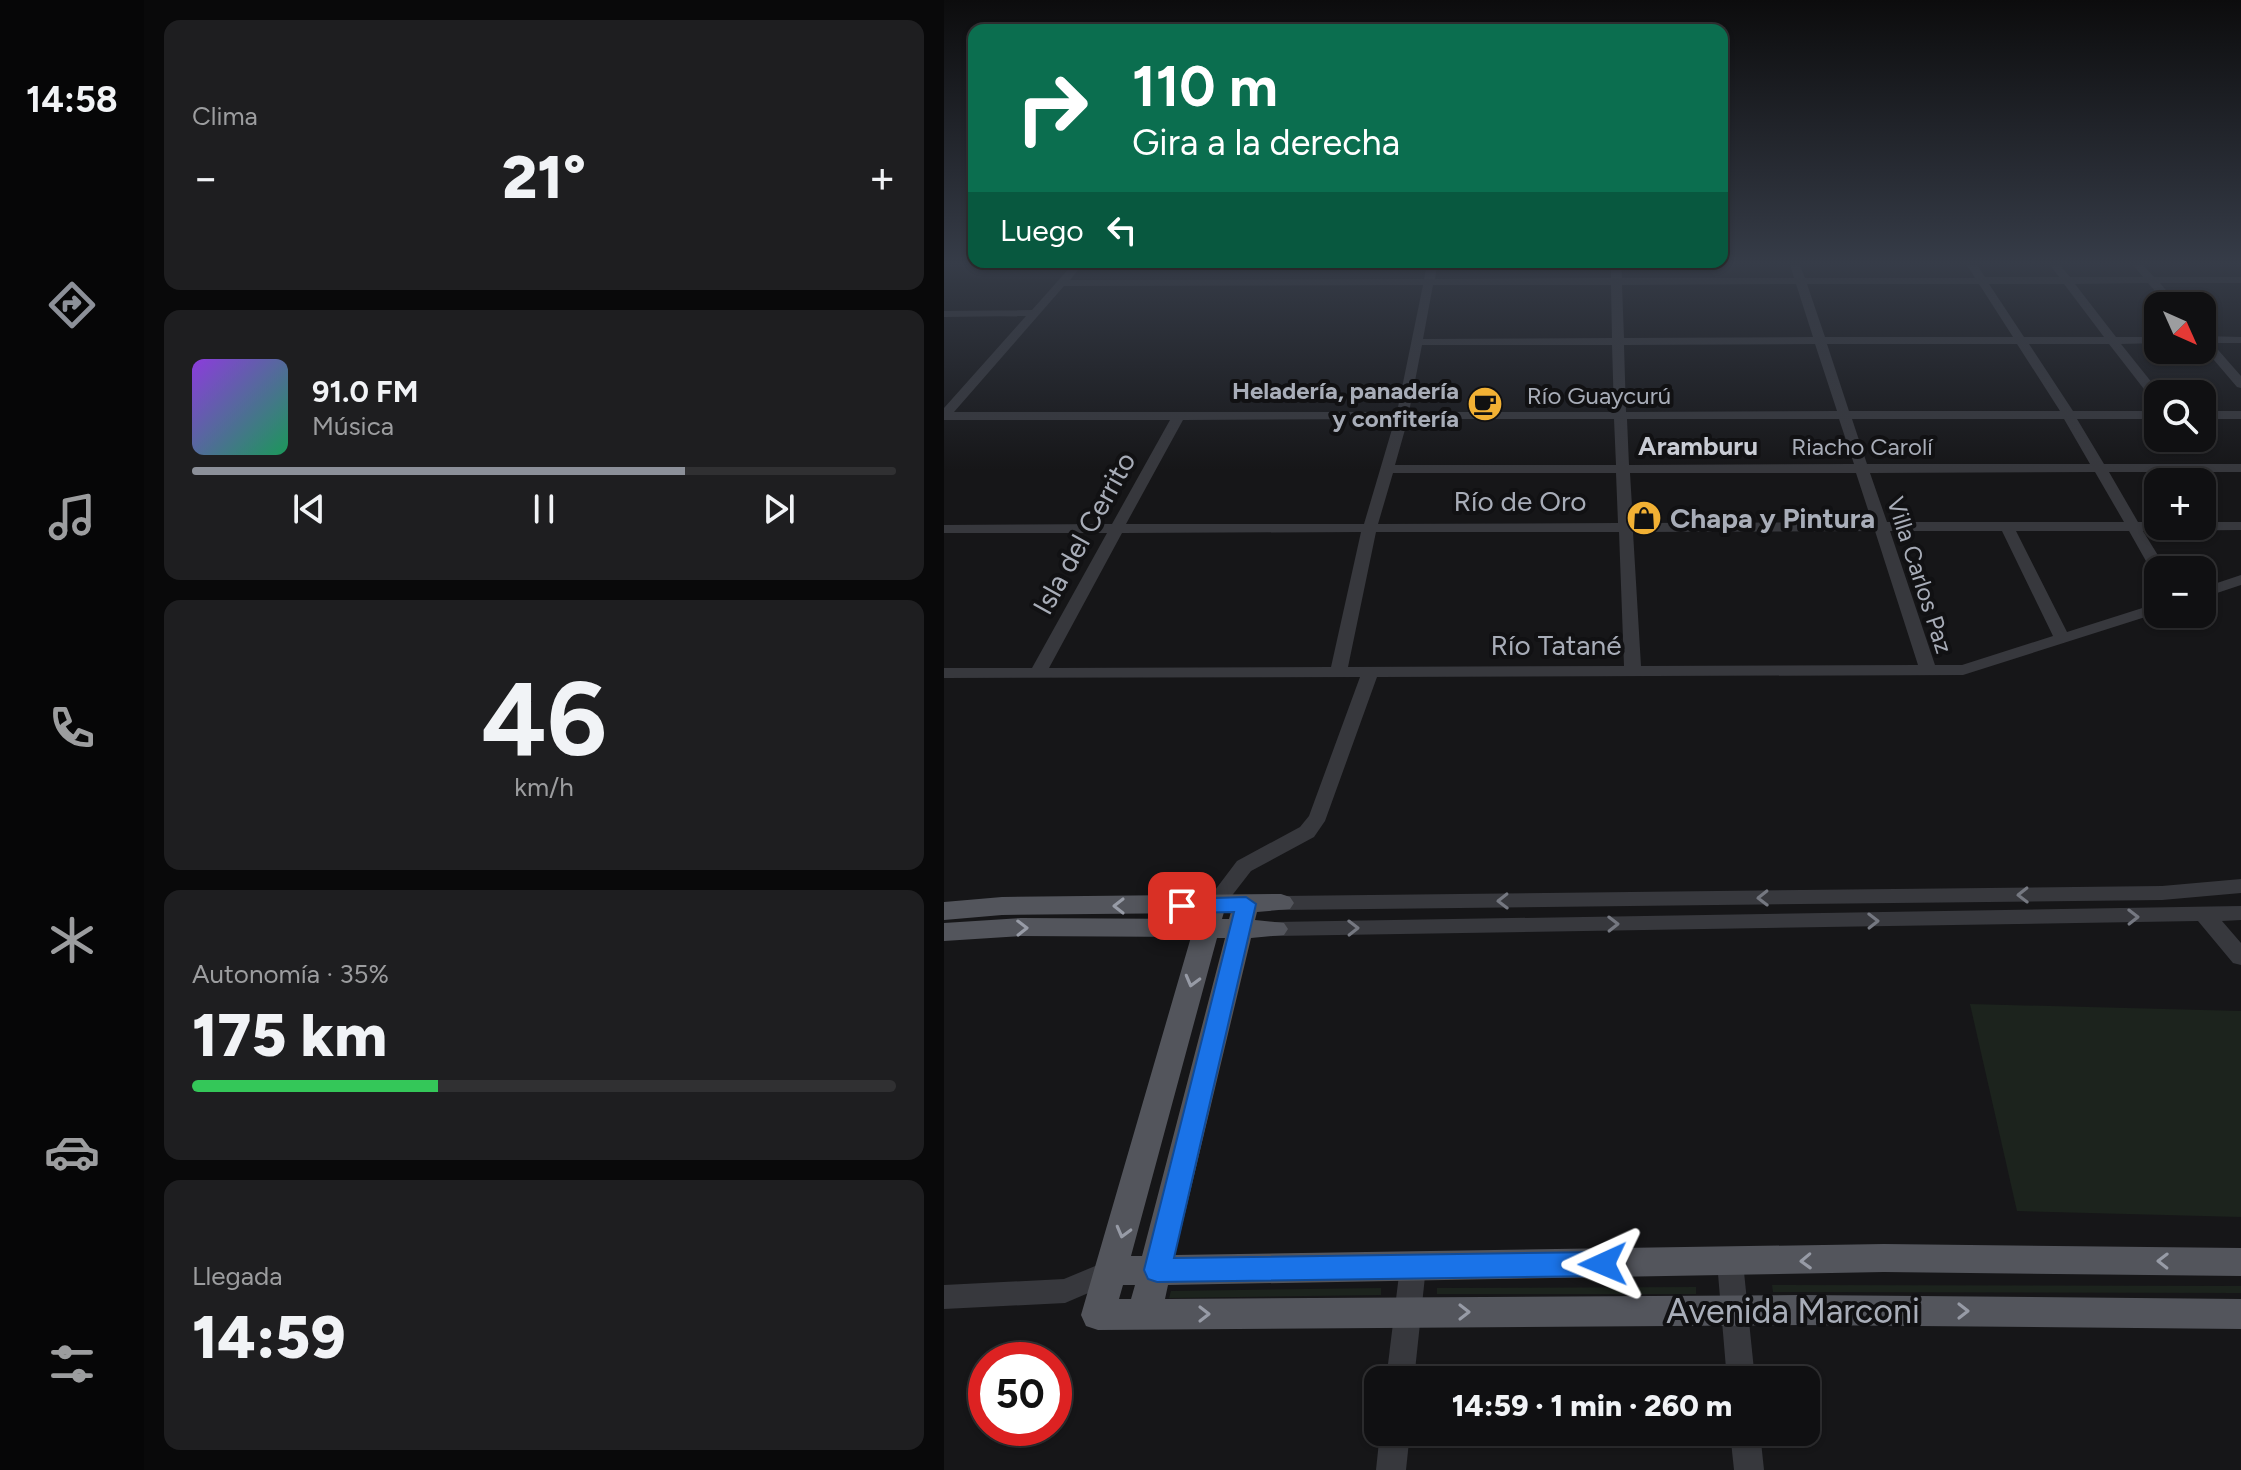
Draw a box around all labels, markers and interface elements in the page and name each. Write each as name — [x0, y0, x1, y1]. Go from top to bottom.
text: 110 m — [1132, 53, 1278, 120]
icon: right — [1000, 56, 1104, 160]
text: 14:58 — [26, 78, 118, 121]
text: Clima — [192, 100, 258, 132]
text: Gira a la derecha — [1132, 121, 1400, 164]
text: 21° — [502, 141, 586, 213]
text: − — [192, 151, 219, 204]
text: + — [869, 151, 896, 204]
icon: left — [1100, 208, 1144, 252]
text: Luego — [1000, 212, 1084, 249]
icon: directions — [44, 277, 100, 333]
north arrow — [2144, 292, 2216, 364]
map controls — [2144, 292, 2216, 628]
text: 91.0 FM — [312, 373, 418, 410]
place label: Heladería, panadería y confitería — [1232, 376, 1459, 433]
button: search — [2144, 380, 2216, 452]
street label: Río Guaycurú — [1527, 381, 1671, 410]
cafe icon: Heladería, panadería y confitería — [1466, 385, 1504, 423]
text: Música — [312, 410, 394, 442]
district label: Aramburu — [1638, 430, 1758, 462]
street label: Riacho Carolí — [1791, 432, 1934, 461]
street label: Isla del Cerrito — [1025, 446, 1143, 620]
button: + — [2144, 468, 2216, 540]
street label: Río de Oro — [1453, 484, 1587, 518]
icon: previous — [287, 487, 331, 531]
icon: pause — [522, 487, 566, 531]
icon: next — [757, 487, 801, 531]
icon: music — [44, 489, 100, 545]
street label: Villa Carlos Paz — [1881, 493, 1959, 657]
shop icon: Chapa y Pintura — [1625, 499, 1663, 537]
place label: Chapa y Pintura — [1670, 501, 1875, 535]
button: − — [2144, 556, 2216, 628]
street label: Río Tatané — [1491, 628, 1621, 662]
text: 46 — [481, 656, 607, 781]
icon: phone — [44, 700, 100, 756]
text: km/h — [514, 771, 574, 803]
pin — [1148, 872, 1216, 940]
icon: arrive — [1160, 884, 1204, 928]
one-way arrow — [2016, 886, 2029, 904]
one-way arrow — [1756, 889, 1769, 907]
one-way arrow — [1496, 892, 1509, 910]
one-way arrow — [1112, 897, 1125, 915]
one-way arrow — [2127, 909, 2140, 926]
icon: climate — [44, 912, 100, 968]
one-way arrow — [1867, 912, 1880, 930]
one-way arrow — [1607, 916, 1620, 933]
one-way arrow — [1016, 919, 1029, 937]
one-way arrow — [1347, 919, 1360, 937]
text: Autonomía · 35% — [192, 958, 389, 990]
one-way arrow — [1185, 974, 1201, 988]
text: 175 km — [192, 999, 387, 1071]
icon: car — [44, 1124, 100, 1180]
position arrow — [1561, 1222, 1645, 1306]
one-way arrow — [1116, 1224, 1132, 1238]
one-way arrow — [2156, 1252, 2169, 1270]
one-way arrow — [1799, 1253, 1812, 1270]
text: Llegada — [192, 1260, 282, 1292]
street label: Avenida Marconi — [1666, 1291, 1920, 1332]
text: 14:59 — [192, 1301, 346, 1373]
one-way arrow — [1957, 1302, 1970, 1320]
one-way arrow — [1458, 1304, 1471, 1321]
one-way arrow — [1198, 1306, 1211, 1323]
icon: filters — [44, 1336, 100, 1392]
speed limit sign: 50 — [968, 1342, 1072, 1446]
text: 14:59 · 1 min · 260 m — [1452, 1387, 1732, 1424]

